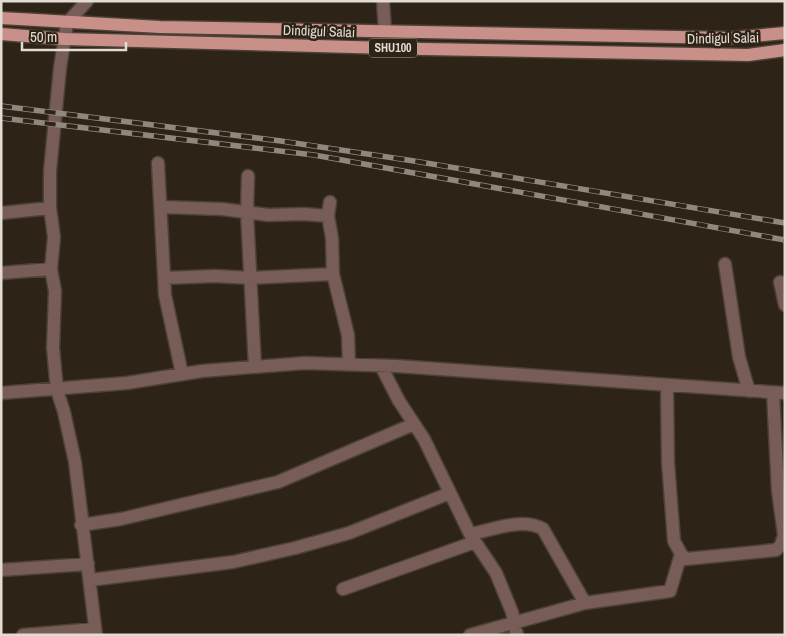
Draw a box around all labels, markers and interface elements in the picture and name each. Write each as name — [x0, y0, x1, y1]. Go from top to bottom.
scale bar — [22, 20, 126, 52]
street label: Dindigul Salai — [283, 21, 355, 41]
text: 50 m — [30, 26, 57, 47]
street label: Dindigul Salai — [687, 28, 759, 48]
road number: SHU100 — [369, 38, 417, 58]

